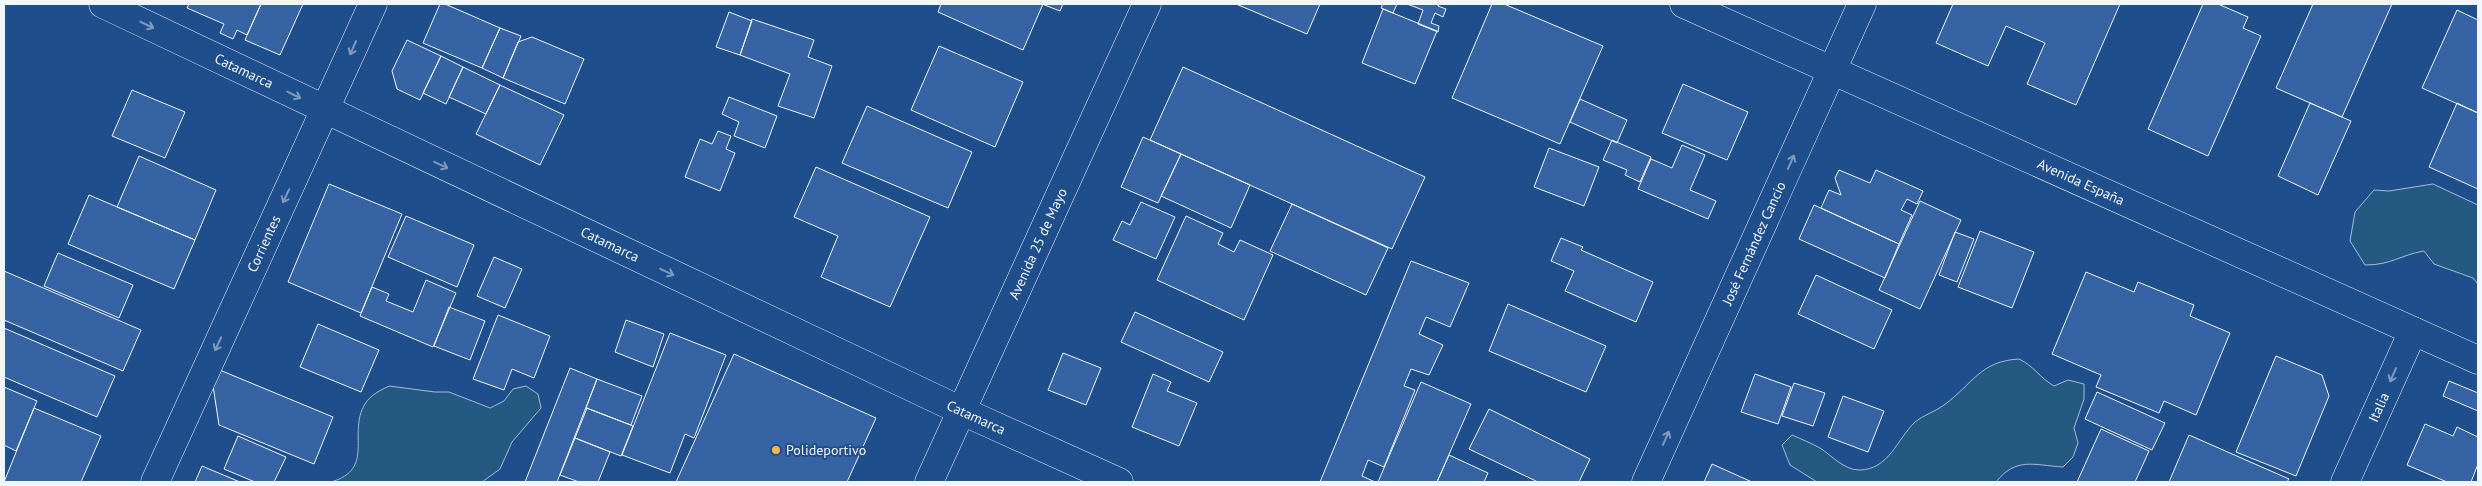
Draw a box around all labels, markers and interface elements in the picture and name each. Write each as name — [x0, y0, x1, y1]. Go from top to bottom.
one-way arrow — [139, 21, 154, 30]
one-way arrow — [347, 40, 357, 55]
street label: Catamarca — [212, 49, 276, 92]
one-way arrow — [286, 91, 301, 100]
one-way arrow — [1787, 155, 1797, 170]
street label: Avenida España — [2034, 155, 2127, 209]
one-way arrow — [433, 160, 448, 170]
street label: José Fernández Cancio — [1718, 179, 1790, 309]
street label: Avenida 25 de Mayo — [1005, 185, 1071, 302]
one-way arrow — [281, 188, 290, 203]
street label: Corrientes — [243, 212, 285, 275]
street label: Catamarca — [578, 223, 642, 266]
one-way arrow — [659, 267, 674, 277]
one-way arrow — [213, 336, 223, 351]
one-way arrow — [2388, 367, 2397, 382]
street label: Italia — [2364, 390, 2393, 425]
street label: Catamarca — [944, 396, 1008, 439]
one-way arrow — [1662, 431, 1672, 446]
place label: Polideportivo — [786, 441, 866, 459]
marker: Polideportivo — [770, 444, 782, 456]

